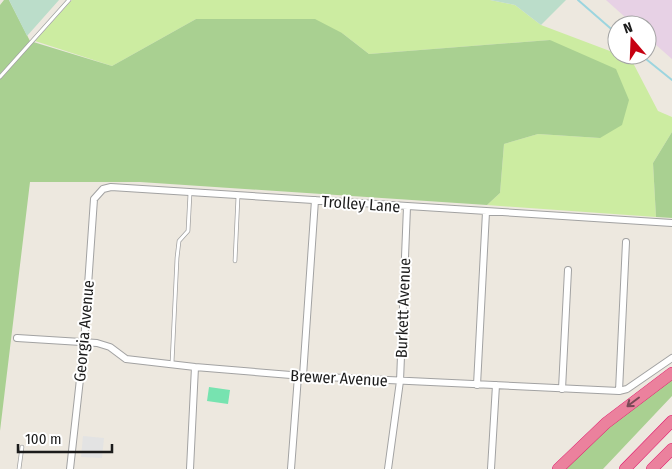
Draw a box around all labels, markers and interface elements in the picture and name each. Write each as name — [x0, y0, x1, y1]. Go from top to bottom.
north arrow — [607, 15, 657, 65]
text: N — [621, 19, 635, 38]
street label: Trolley Lane — [321, 192, 401, 216]
street label: Burkett Avenue — [392, 257, 414, 358]
street label: Georgia Avenue — [70, 279, 98, 383]
street label: Brewer Avenue — [290, 366, 388, 390]
one-way arrow — [627, 396, 640, 407]
scale bar — [18, 422, 111, 454]
text: 100 m — [25, 430, 62, 448]

